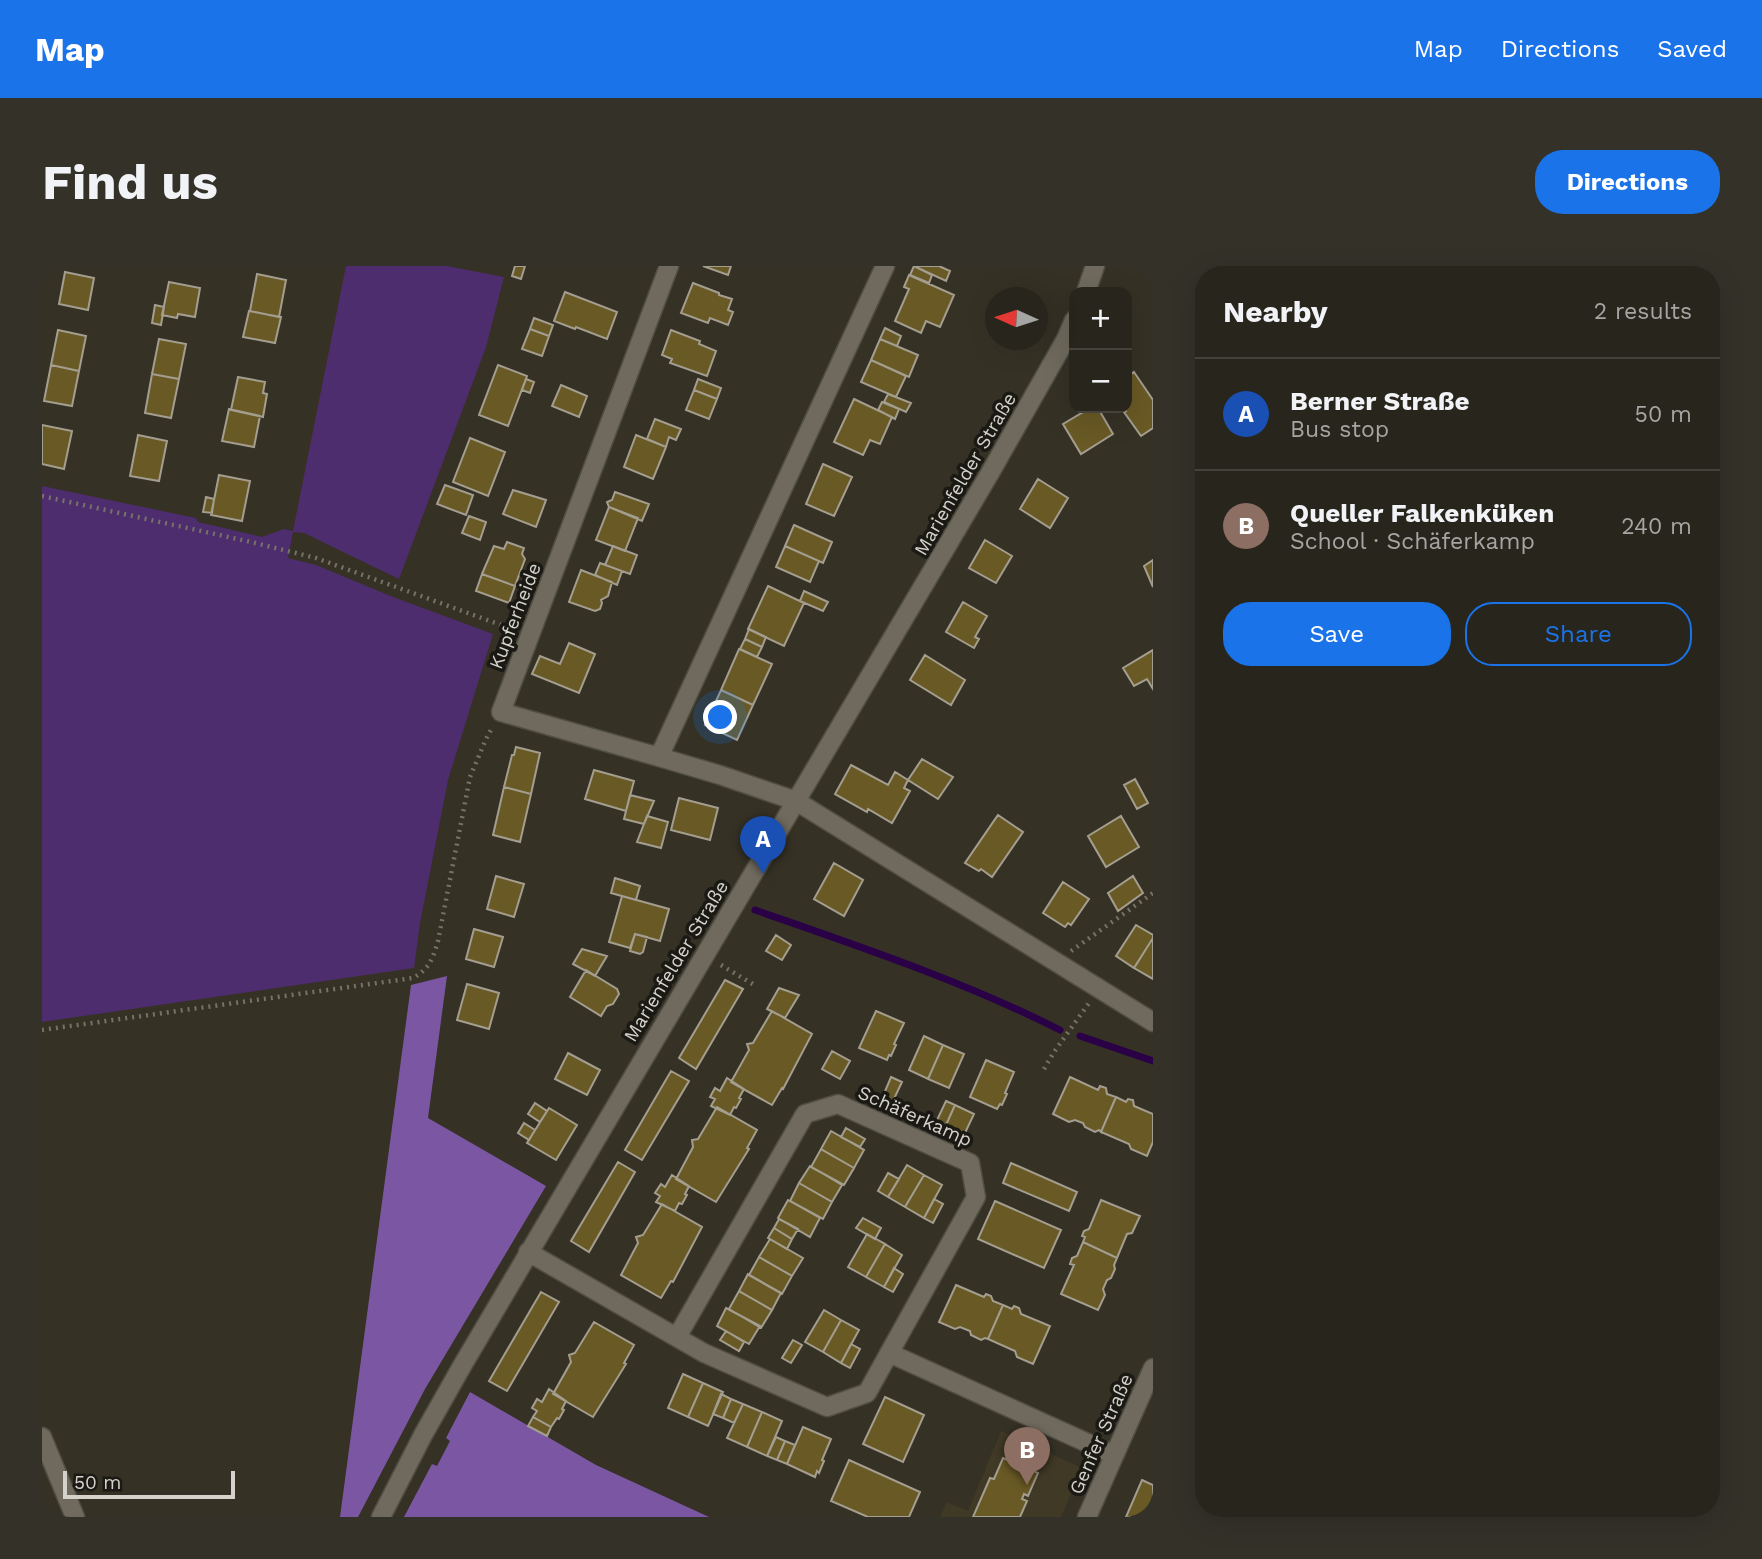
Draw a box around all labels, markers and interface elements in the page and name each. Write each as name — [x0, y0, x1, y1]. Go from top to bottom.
text: Map — [35, 30, 105, 69]
text: Map — [1414, 35, 1463, 63]
text: Directions — [1501, 35, 1619, 63]
text: Saved — [1657, 35, 1727, 63]
button: Directions — [1535, 150, 1720, 214]
text: Find us — [42, 153, 218, 211]
north arrow — [985, 287, 1048, 350]
map controls — [1069, 287, 1132, 413]
button: + — [1069, 287, 1132, 350]
text: Nearby — [1223, 294, 1328, 329]
text: 2 results — [1594, 298, 1692, 325]
button: − — [1069, 350, 1132, 413]
text: Berner Straße — [1290, 386, 1469, 416]
street label: Marienfelder Straße — [909, 389, 1021, 559]
text: A — [1238, 401, 1254, 428]
text: 50 m — [1635, 401, 1692, 428]
text: Bus stop — [1290, 416, 1389, 443]
text: Queller Falkenküken — [1290, 498, 1554, 528]
text: B — [1238, 513, 1254, 540]
text: 240 m — [1621, 513, 1692, 540]
text: School · Schäferkamp — [1290, 528, 1535, 555]
street label: Kupferheide — [484, 560, 546, 672]
button: Save — [1223, 602, 1451, 666]
button: Share — [1465, 602, 1692, 666]
your location — [703, 700, 737, 734]
pin: A — [740, 816, 786, 874]
street label: Marienfelder Straße — [619, 876, 733, 1046]
street label: Schäferkamp — [854, 1081, 976, 1151]
street label: Genfer Straße — [1064, 1370, 1138, 1498]
pin: B — [1004, 1427, 1050, 1485]
scale bar — [63, 1468, 234, 1500]
text: 50 m — [74, 1471, 121, 1494]

